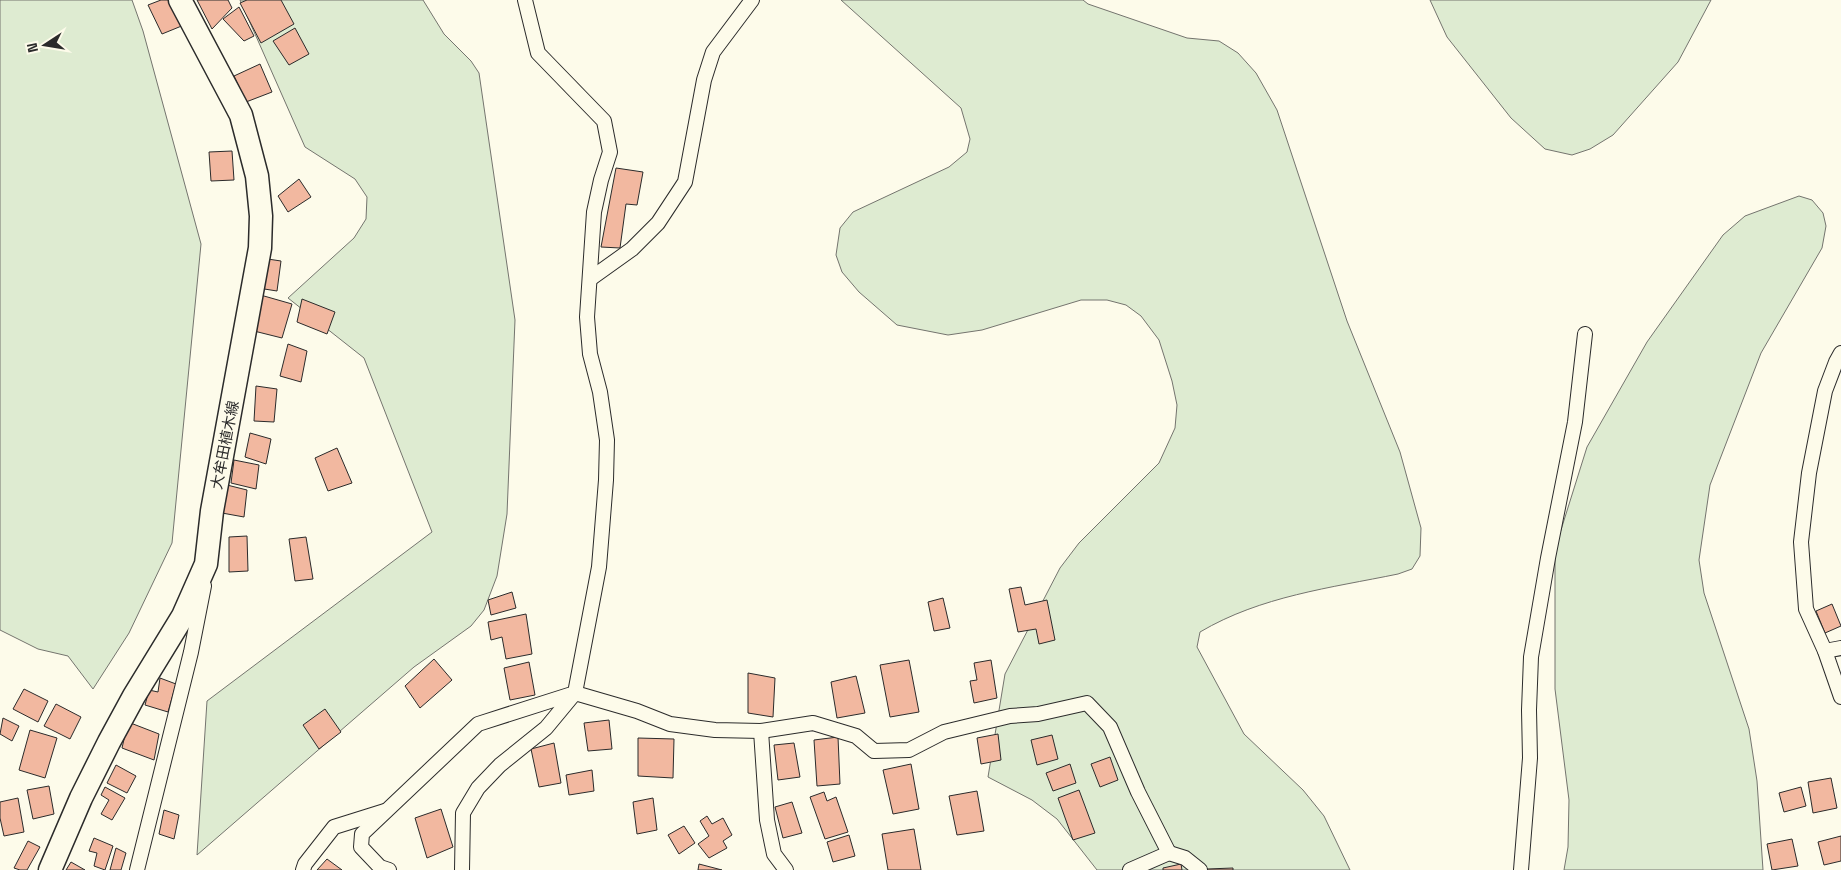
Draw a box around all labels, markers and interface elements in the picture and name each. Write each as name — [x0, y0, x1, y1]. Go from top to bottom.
north arrow — [20, 20, 70, 70]
text: N — [23, 41, 42, 54]
street label: 大牟田植木線 — [207, 399, 242, 491]

